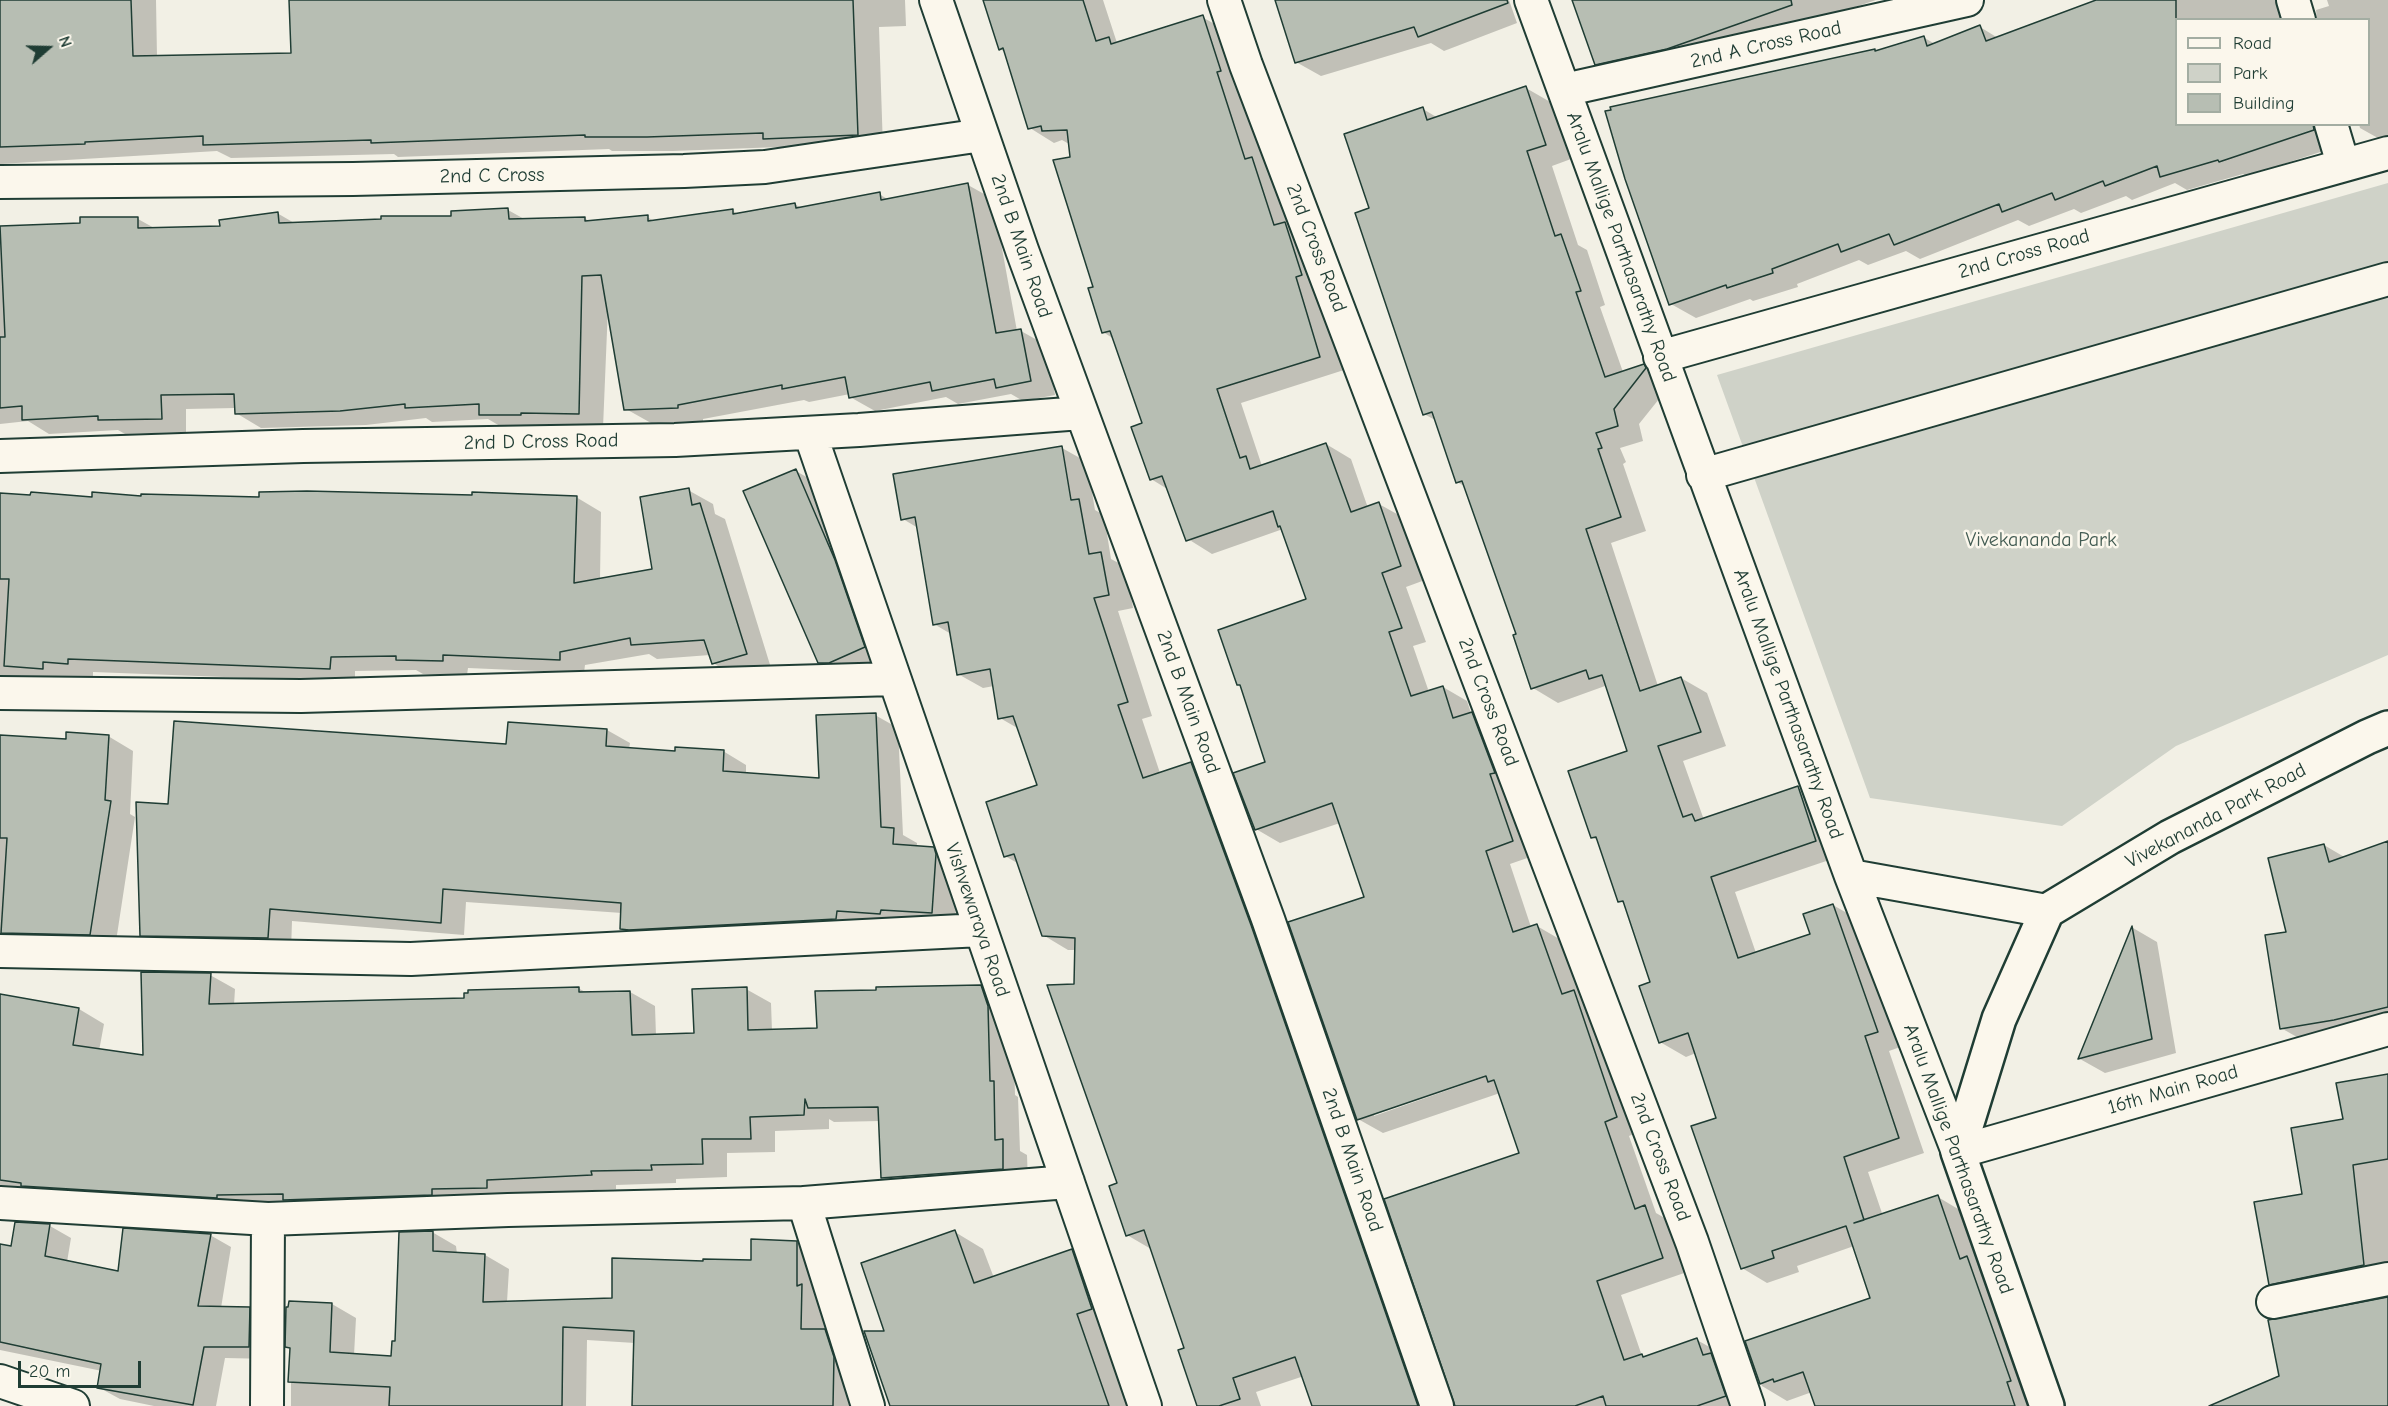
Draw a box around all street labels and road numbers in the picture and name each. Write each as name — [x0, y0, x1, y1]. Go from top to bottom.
street label: 2nd A Cross Road — [1688, 16, 1844, 74]
street label: Aralu Mallige Parthasarathy Road — [1561, 109, 1681, 385]
street label: 2nd C Cross — [439, 163, 545, 189]
street label: 2nd B Main Road — [985, 171, 1057, 321]
street label: 2nd Cross Road — [1280, 180, 1352, 316]
street label: 2nd Cross Road — [1956, 224, 2092, 284]
street label: 2nd D Cross Road — [463, 429, 619, 455]
street label: Aralu Mallige Parthasarathy Road — [1728, 566, 1848, 842]
street label: 2nd B Main Road — [1151, 627, 1225, 777]
street label: 2nd Cross Road — [1452, 634, 1524, 770]
street label: Vivekananda Park Road — [2122, 758, 2310, 874]
street label: Vishvewaraya Road — [939, 840, 1015, 1000]
street label: Aralu Mallige Parthasarathy Road — [1898, 1021, 2018, 1297]
street label: 16th Main Road — [2105, 1060, 2241, 1120]
street label: 2nd B Main Road — [1316, 1085, 1388, 1235]
street label: 2nd Cross Road — [1624, 1089, 1696, 1225]

